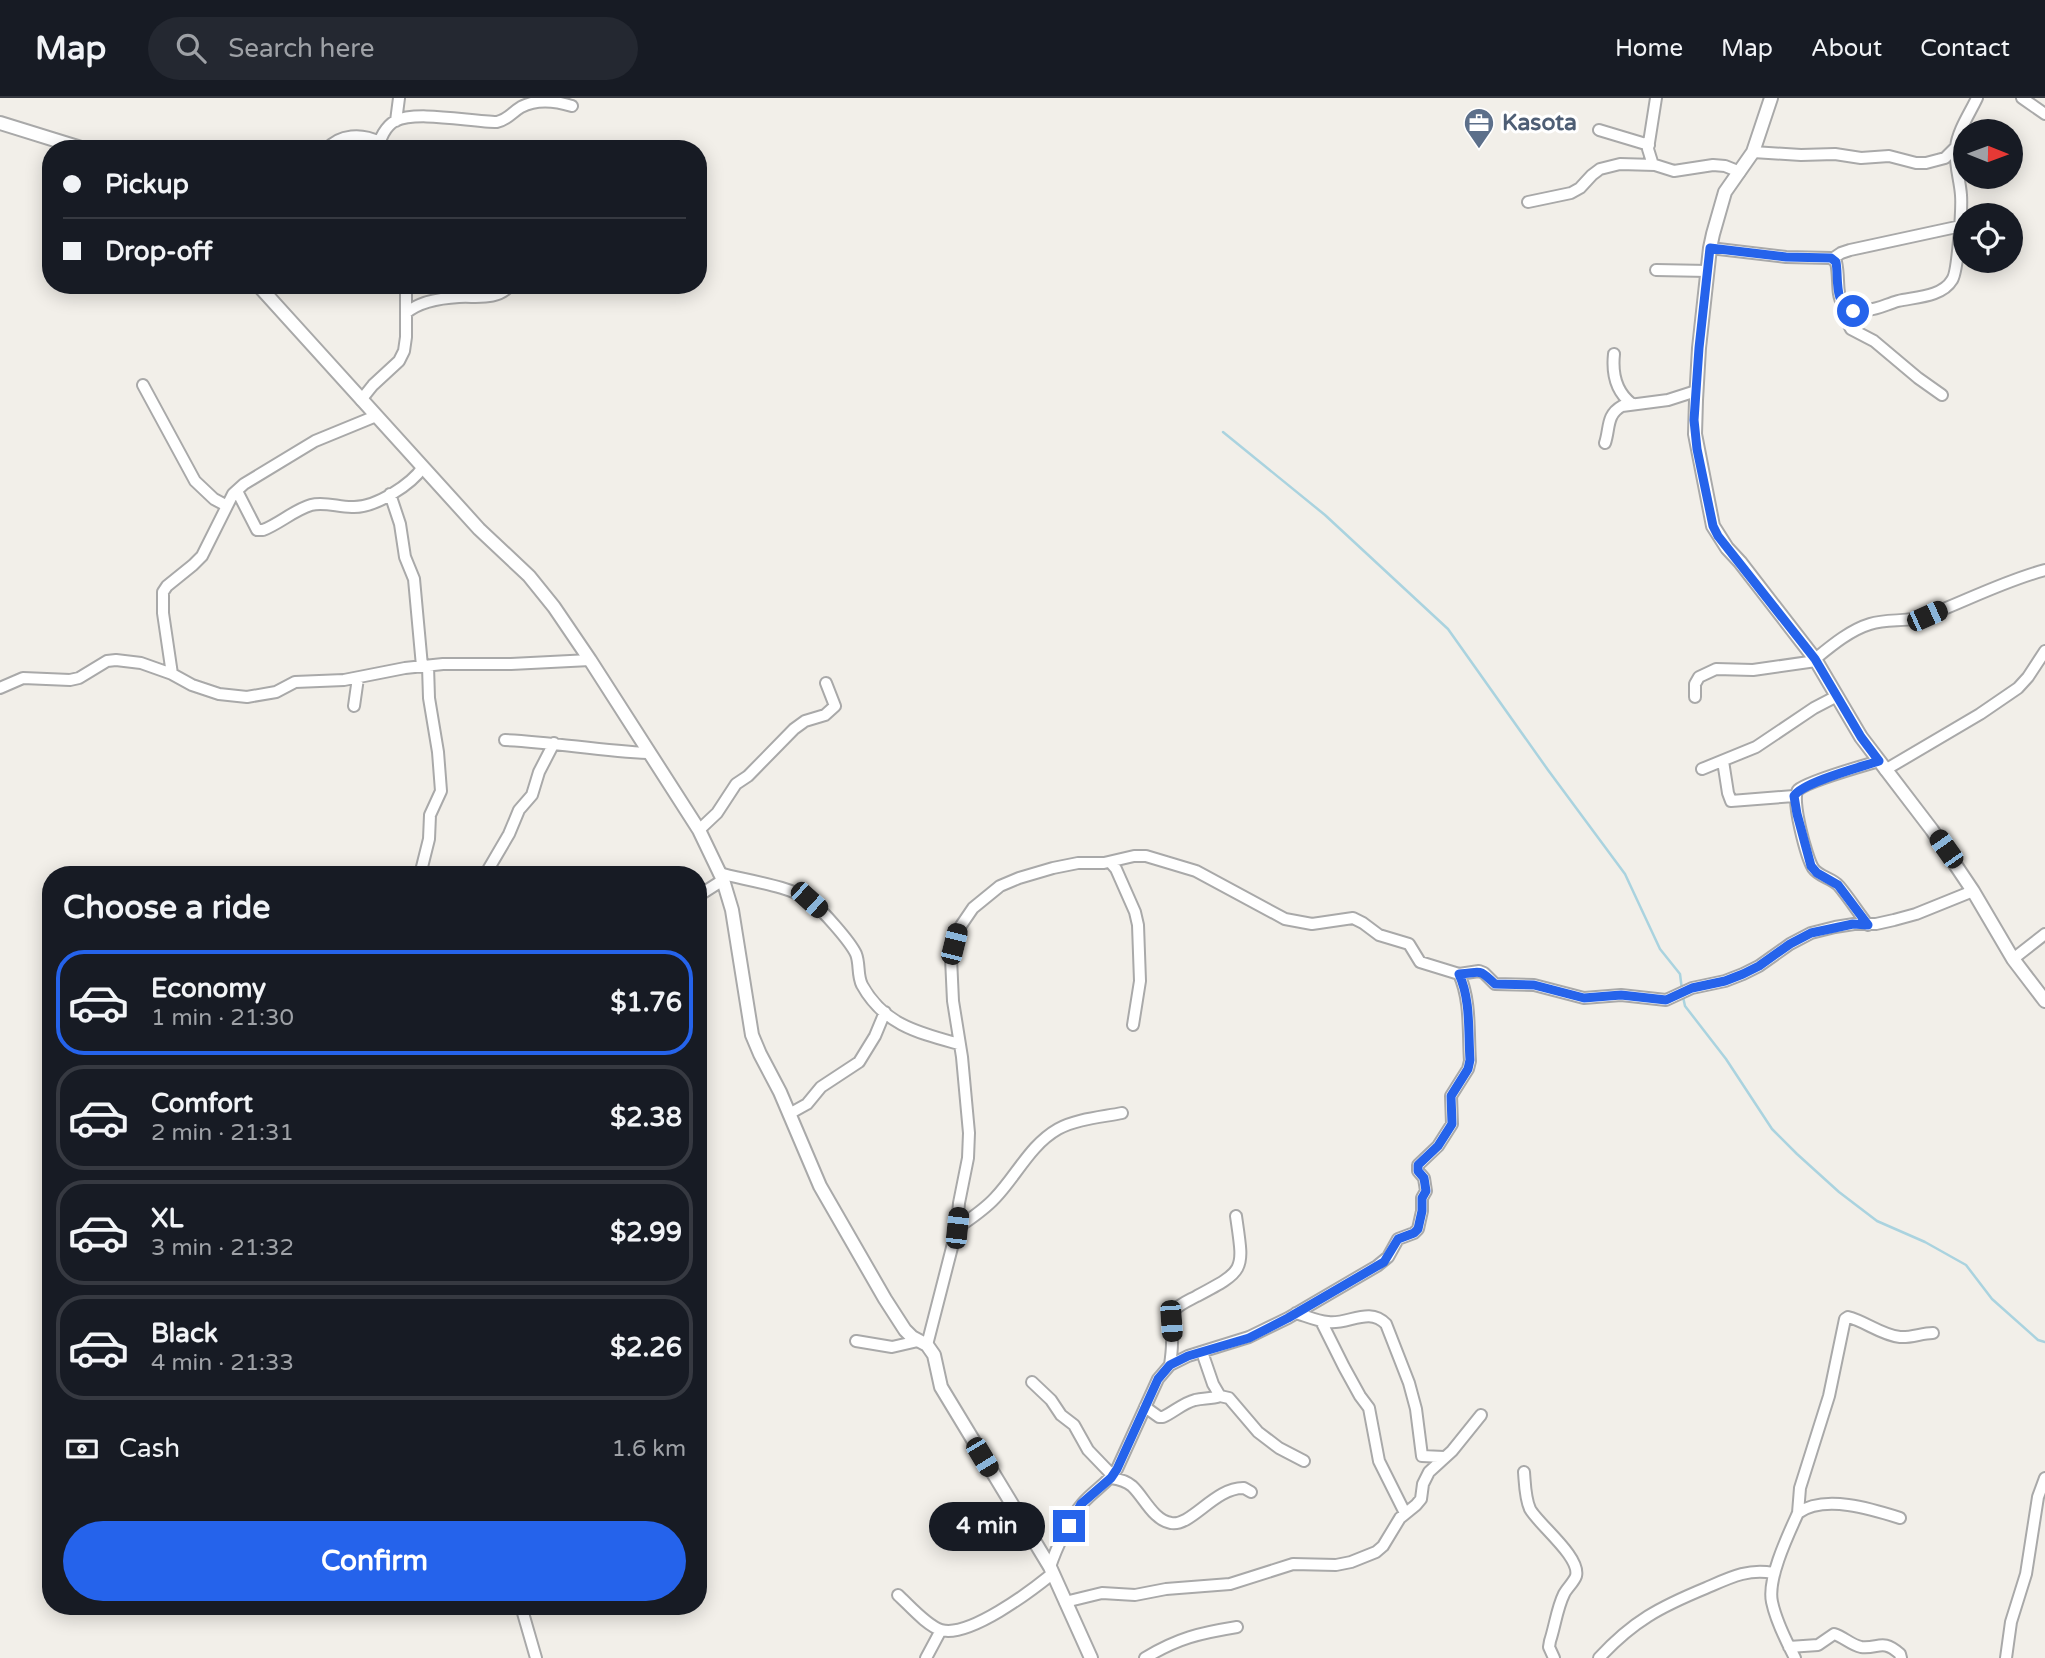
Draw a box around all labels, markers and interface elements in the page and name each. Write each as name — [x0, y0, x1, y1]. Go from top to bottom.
search box — [148, 17, 638, 80]
text: Map — [35, 29, 106, 68]
icon: search — [172, 29, 210, 67]
text: Search here — [228, 33, 374, 64]
text: Home — [1615, 34, 1683, 63]
text: Map — [1721, 34, 1773, 63]
text: About — [1811, 34, 1882, 63]
text: Contact — [1920, 34, 2010, 63]
office icon: Kasota — [1462, 106, 1496, 150]
place label: Kasota — [1502, 109, 1577, 137]
north arrow — [1953, 119, 2023, 189]
map controls — [1953, 119, 2023, 273]
text: Pickup — [105, 169, 189, 200]
button: locate — [1953, 203, 2023, 273]
text: Drop-off — [105, 236, 212, 267]
route start — [1837, 295, 1869, 327]
car — [1904, 598, 1951, 634]
car — [1926, 826, 1967, 872]
car — [787, 878, 832, 922]
text: Choose a ride — [63, 889, 270, 927]
car — [939, 921, 970, 967]
icon: car — [67, 971, 130, 1034]
text: Economy — [151, 973, 266, 1004]
text: $1.76 — [610, 987, 682, 1018]
text: 1 min · 21:30 — [151, 1004, 294, 1032]
icon: car — [67, 1086, 130, 1149]
text: Comfort — [151, 1088, 253, 1119]
text: $2.38 — [610, 1102, 682, 1133]
text: 2 min · 21:31 — [151, 1119, 294, 1147]
icon: car — [67, 1201, 130, 1264]
text: XL — [151, 1203, 183, 1234]
car — [945, 1206, 970, 1250]
text: $2.99 — [610, 1217, 682, 1248]
text: 3 min · 21:32 — [151, 1234, 294, 1262]
car — [1160, 1299, 1183, 1343]
icon: car — [67, 1316, 130, 1379]
text: Black — [151, 1318, 218, 1349]
text: $2.26 — [610, 1332, 682, 1363]
text: 4 min · 21:33 — [151, 1349, 294, 1377]
icon: cash — [63, 1430, 101, 1468]
text: Cash — [119, 1433, 180, 1464]
car — [963, 1434, 1002, 1480]
text: 1.6 km — [612, 1435, 686, 1463]
callout: 4 min — [929, 1502, 1044, 1550]
route end — [1053, 1510, 1085, 1542]
text: 4 min — [956, 1512, 1018, 1540]
button: Confirm — [63, 1521, 686, 1601]

